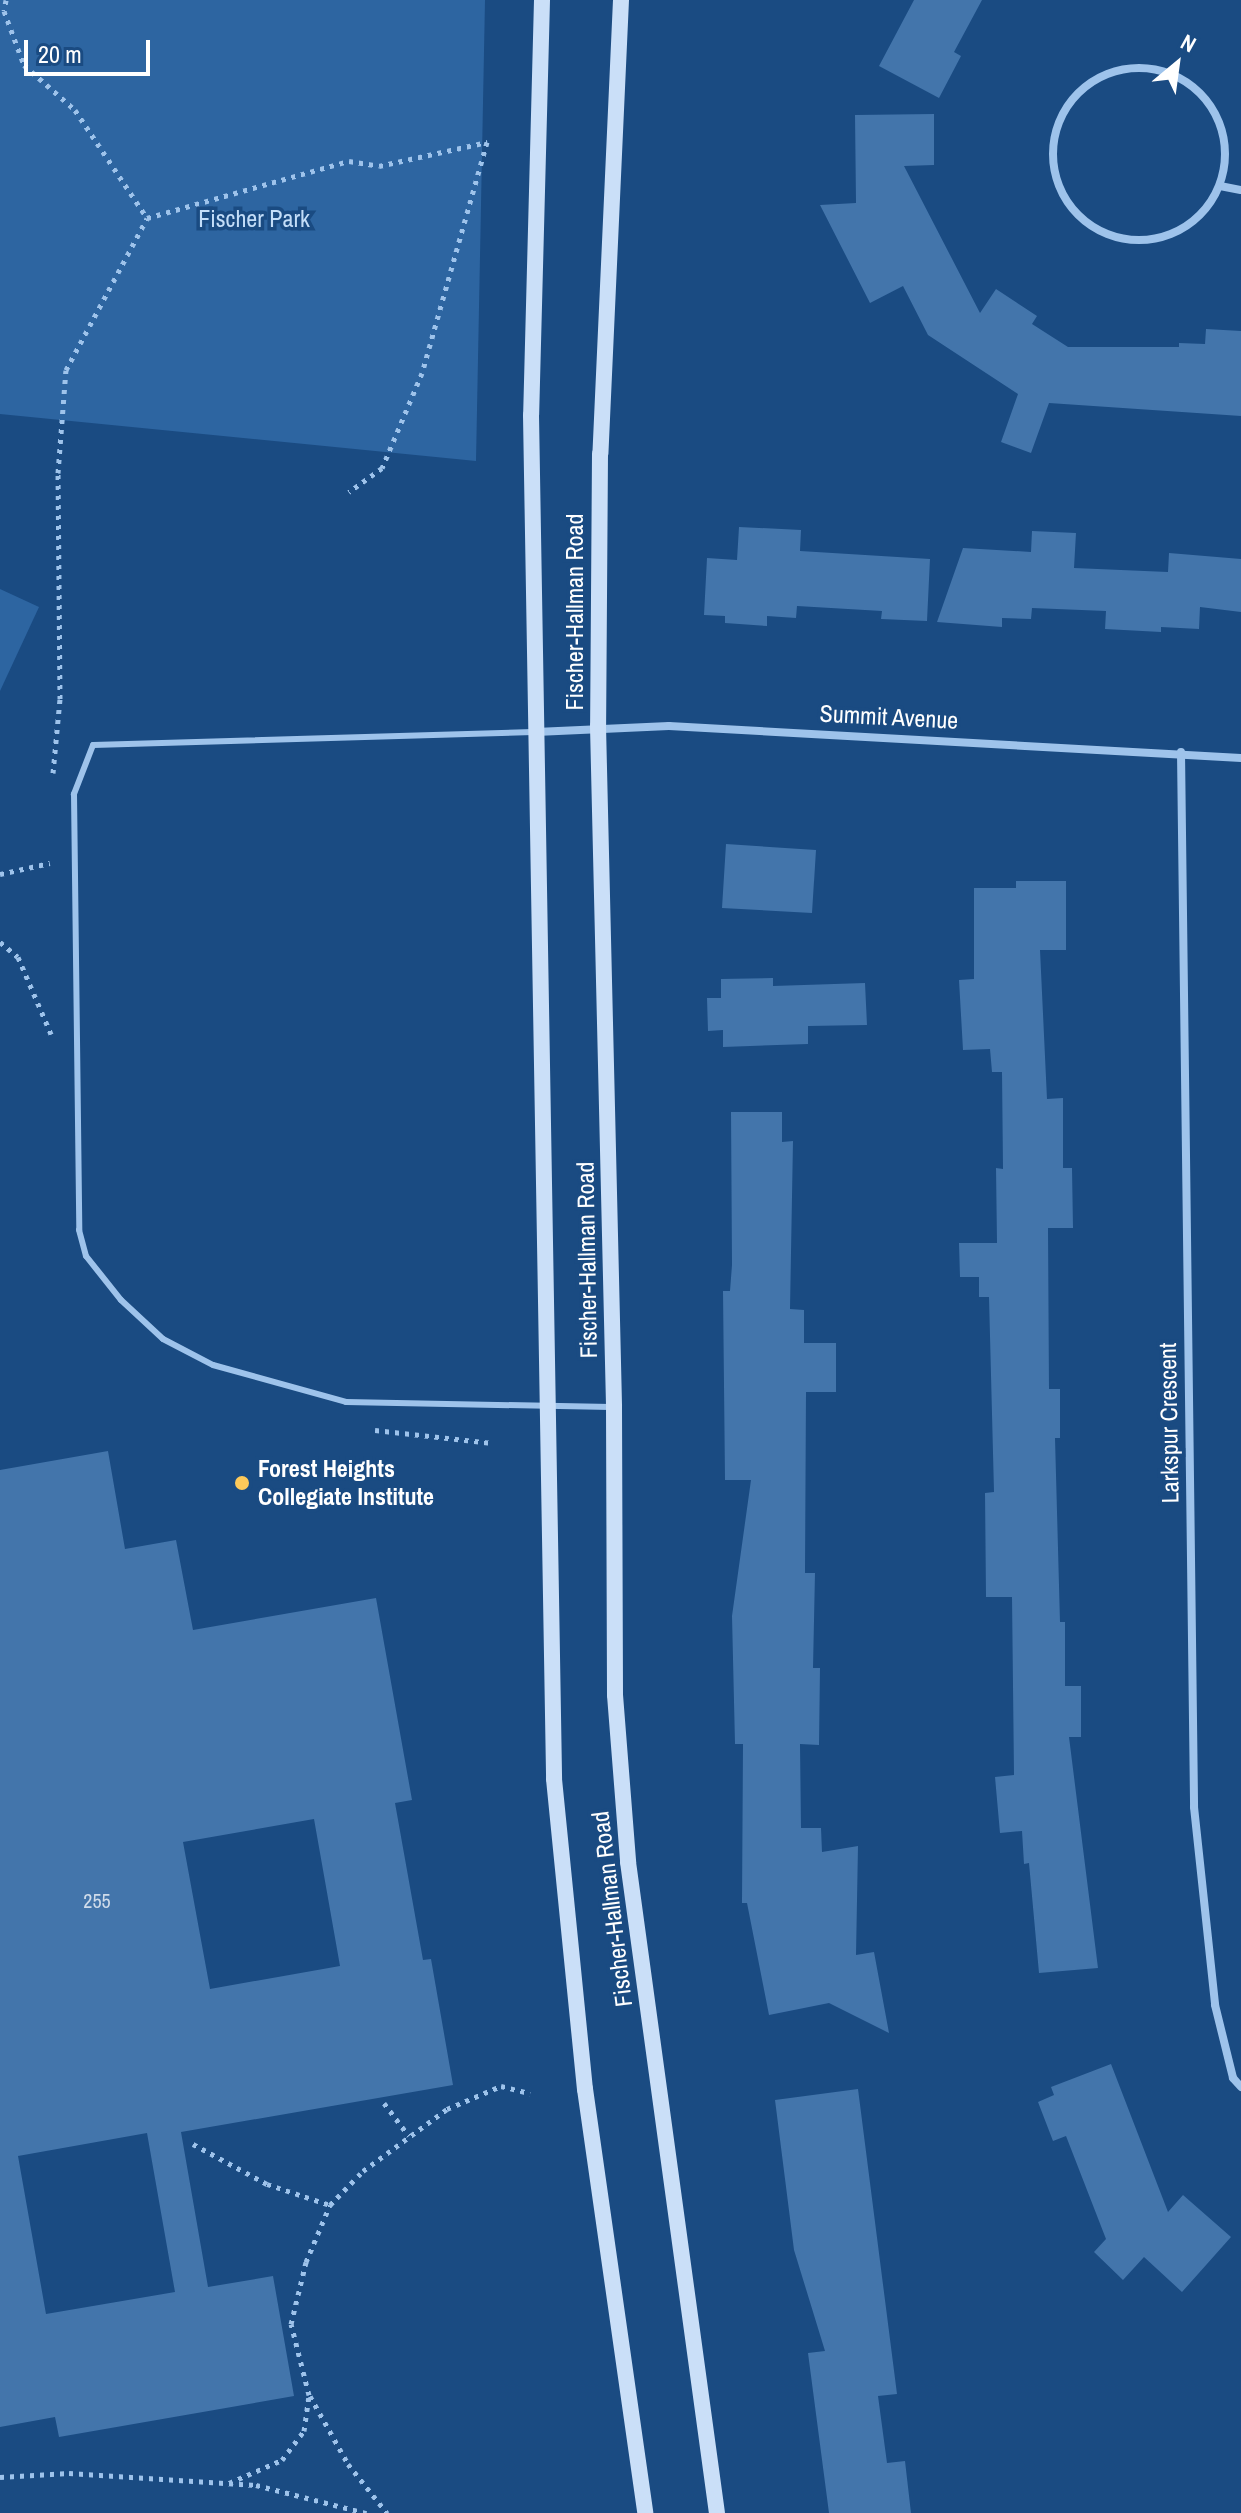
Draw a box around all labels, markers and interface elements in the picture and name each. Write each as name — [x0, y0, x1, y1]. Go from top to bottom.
scale bar — [28, 24, 154, 74]
north arrow — [1137, 24, 1217, 104]
text: N — [1176, 27, 1202, 59]
text: 20 m — [38, 38, 82, 70]
park label: Fischer Park — [198, 205, 310, 233]
street label: Fischer-Hallman Road — [561, 514, 589, 710]
street label: Summit Avenue — [819, 699, 959, 735]
street label: Fischer-Hallman Road — [571, 1161, 603, 1359]
street label: Larkspur Crescent — [1153, 1342, 1185, 1504]
place label: Forest Heights Collegiate Institute — [258, 1455, 434, 1511]
marker: Forest Heights Collegiate Institute — [233, 1474, 251, 1492]
street label: Fischer-Hallman Road — [586, 1810, 638, 2008]
house number: 255 — [83, 1888, 111, 1912]

